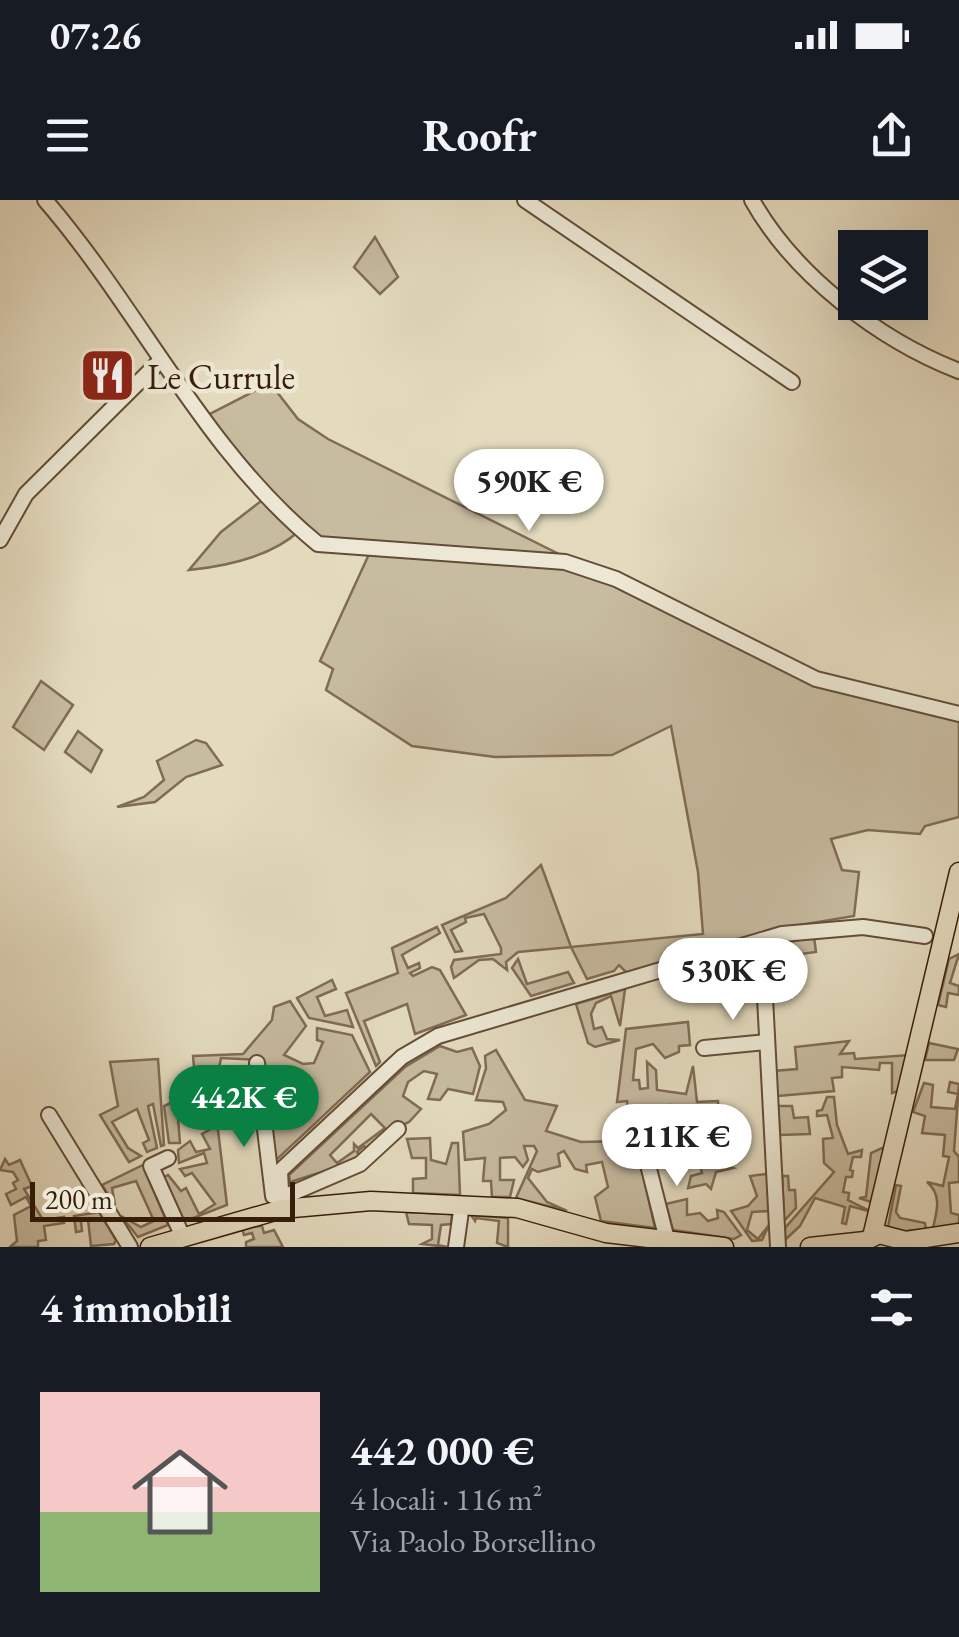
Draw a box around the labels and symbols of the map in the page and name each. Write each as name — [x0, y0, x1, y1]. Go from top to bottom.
restaurant icon: Le Currule — [78, 346, 138, 406]
place label: Le Currule — [147, 354, 295, 399]
pin: 590K € — [448, 449, 610, 534]
pin: 530K € — [652, 938, 814, 1023]
pin: 442K € — [163, 1065, 325, 1150]
pin: 211K € — [596, 1104, 758, 1189]
scale bar — [30, 1177, 295, 1221]

